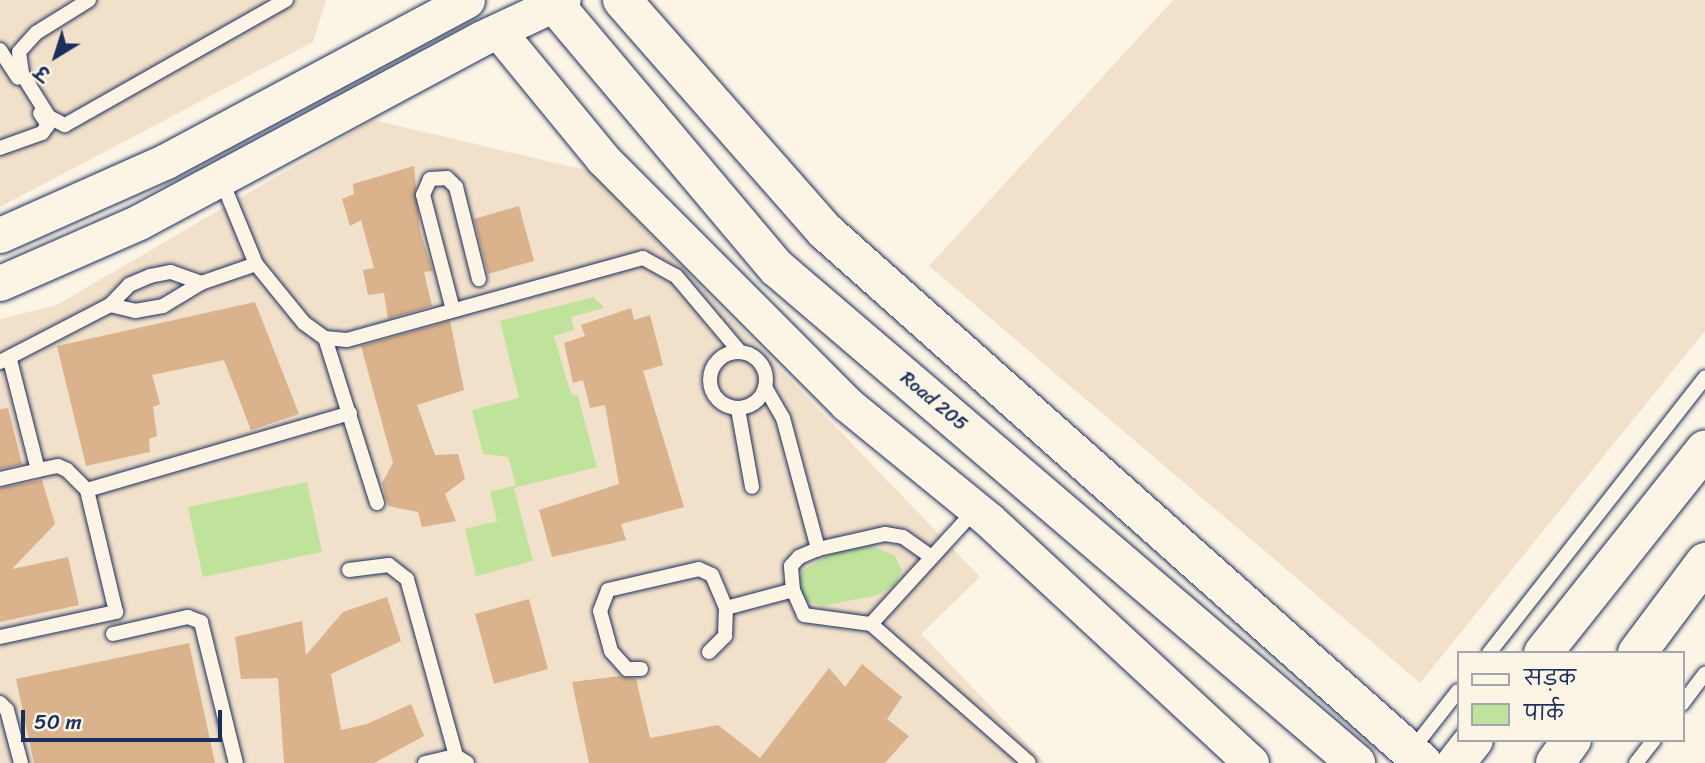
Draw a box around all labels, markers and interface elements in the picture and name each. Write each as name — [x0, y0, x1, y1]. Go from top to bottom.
north arrow — [21, 21, 91, 91]
text: उ — [28, 56, 58, 90]
street label: Road 205 — [896, 366, 972, 436]
legend — [1456, 651, 1684, 742]
text: सड़क — [1524, 659, 1576, 697]
text: पार्क — [1524, 694, 1564, 732]
scale bar — [24, 696, 226, 740]
text: 50 m — [34, 703, 82, 741]

